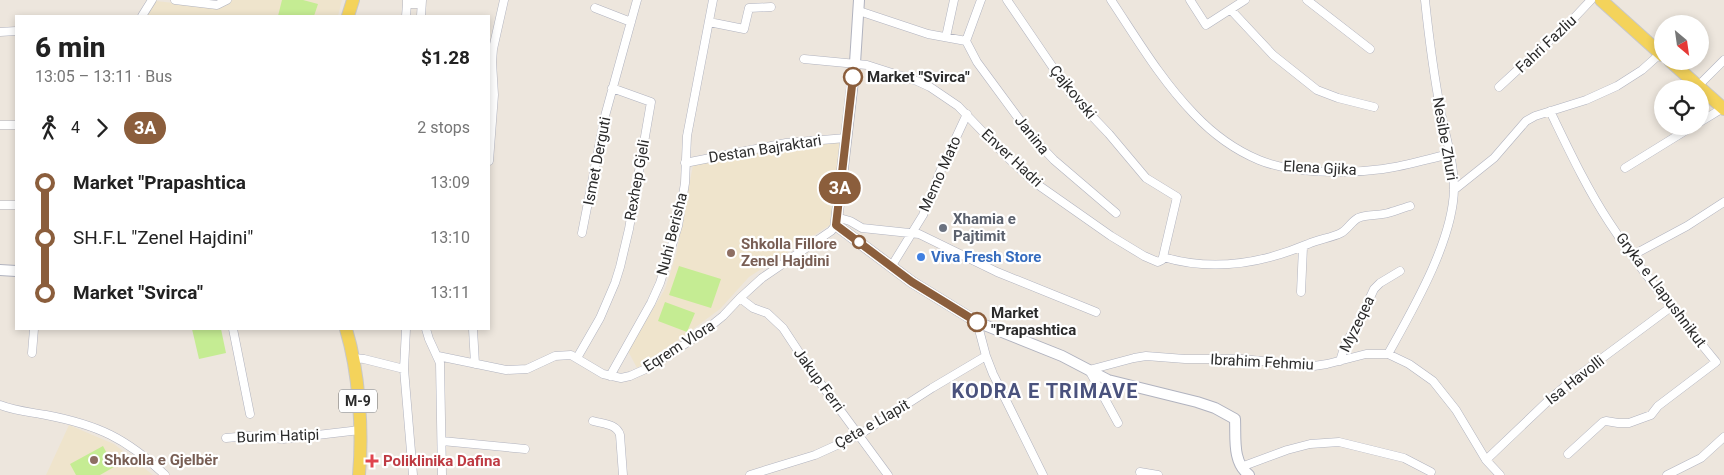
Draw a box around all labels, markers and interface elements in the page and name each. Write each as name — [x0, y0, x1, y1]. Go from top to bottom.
street label: Fahri Fazliu — [1512, 11, 1580, 77]
north arrow — [1654, 15, 1709, 70]
map controls — [1654, 15, 1709, 135]
text: 6 min — [35, 31, 106, 64]
text: $1.28 — [421, 46, 470, 69]
street label: Çajkovski — [1046, 62, 1100, 122]
text: 13:05 – 13:11 · Bus — [35, 67, 172, 86]
marker: Market "Svirca" — [843, 67, 863, 87]
place label: Market "Svirca" — [867, 68, 970, 86]
button: locate — [1654, 80, 1709, 135]
street label: Nesibe Zhuri — [1429, 96, 1461, 182]
street label: Janina — [1011, 112, 1053, 158]
icon: walk — [35, 114, 63, 142]
icon: forward — [88, 114, 116, 142]
street label: Ismet Derguti — [580, 115, 614, 207]
text: 3A — [134, 117, 156, 138]
text: 4 — [71, 118, 80, 137]
text: 2 stops — [417, 118, 470, 137]
street label: Enver Hadri — [978, 125, 1046, 191]
street label: Destan Bajraktari — [707, 131, 823, 167]
street label: Memo Mato — [915, 133, 965, 215]
street label: Rexhep Gjeli — [621, 138, 653, 222]
street label: Elena Gjika — [1283, 157, 1357, 179]
text: Market "Prapashtica — [73, 171, 246, 194]
line badge: 3A — [818, 172, 862, 204]
text: 13:09 — [430, 173, 470, 192]
text: 3A — [829, 177, 851, 198]
street label: Nuhi Berisha — [653, 191, 691, 277]
place label: Xhamia e Pajtimit — [953, 210, 1016, 245]
marker: Xhamia e Pajtimit — [937, 222, 949, 234]
text: SH.F.L "Zenel Hajdini" — [73, 226, 253, 249]
text: 13:10 — [430, 228, 470, 247]
street label: Gryka e Llapushnikut — [1612, 229, 1710, 351]
place label: Shkolla Fillore Zenel Hajdini — [741, 235, 837, 270]
unlabelled marker — [852, 235, 866, 249]
marker: Shkolla Fillore Zenel Hajdini — [725, 247, 737, 259]
place label: Viva Fresh Store — [931, 248, 1041, 266]
marker: Viva Fresh Store — [915, 251, 927, 263]
text: Market "Svirca" — [73, 281, 203, 304]
text: 13:11 — [430, 283, 470, 302]
street label: Myzeqea — [1336, 293, 1378, 355]
place label: Market "Prapashtica — [991, 304, 1076, 339]
marker: Market "Prapashtica — [967, 312, 987, 332]
street label: Eqrem Vlora — [640, 316, 718, 376]
street label: Jakup Ferri — [790, 345, 848, 415]
street label: Ibrahim Fehmiu — [1210, 350, 1314, 374]
street label: Isa Havolli — [1542, 352, 1608, 408]
district label: KODRA E TRIMAVE — [952, 379, 1138, 403]
road number: M-9 — [339, 390, 377, 412]
street label: Çeta e Llapit — [832, 395, 913, 453]
street label: Burim Hatipi — [236, 426, 320, 446]
place label: Shkolla e Gjelbër — [104, 451, 218, 469]
place label: Poliklinika Dafina — [383, 452, 500, 470]
marker: Shkolla e Gjelbër — [88, 454, 100, 466]
marker: Poliklinika Dafina — [365, 454, 379, 468]

